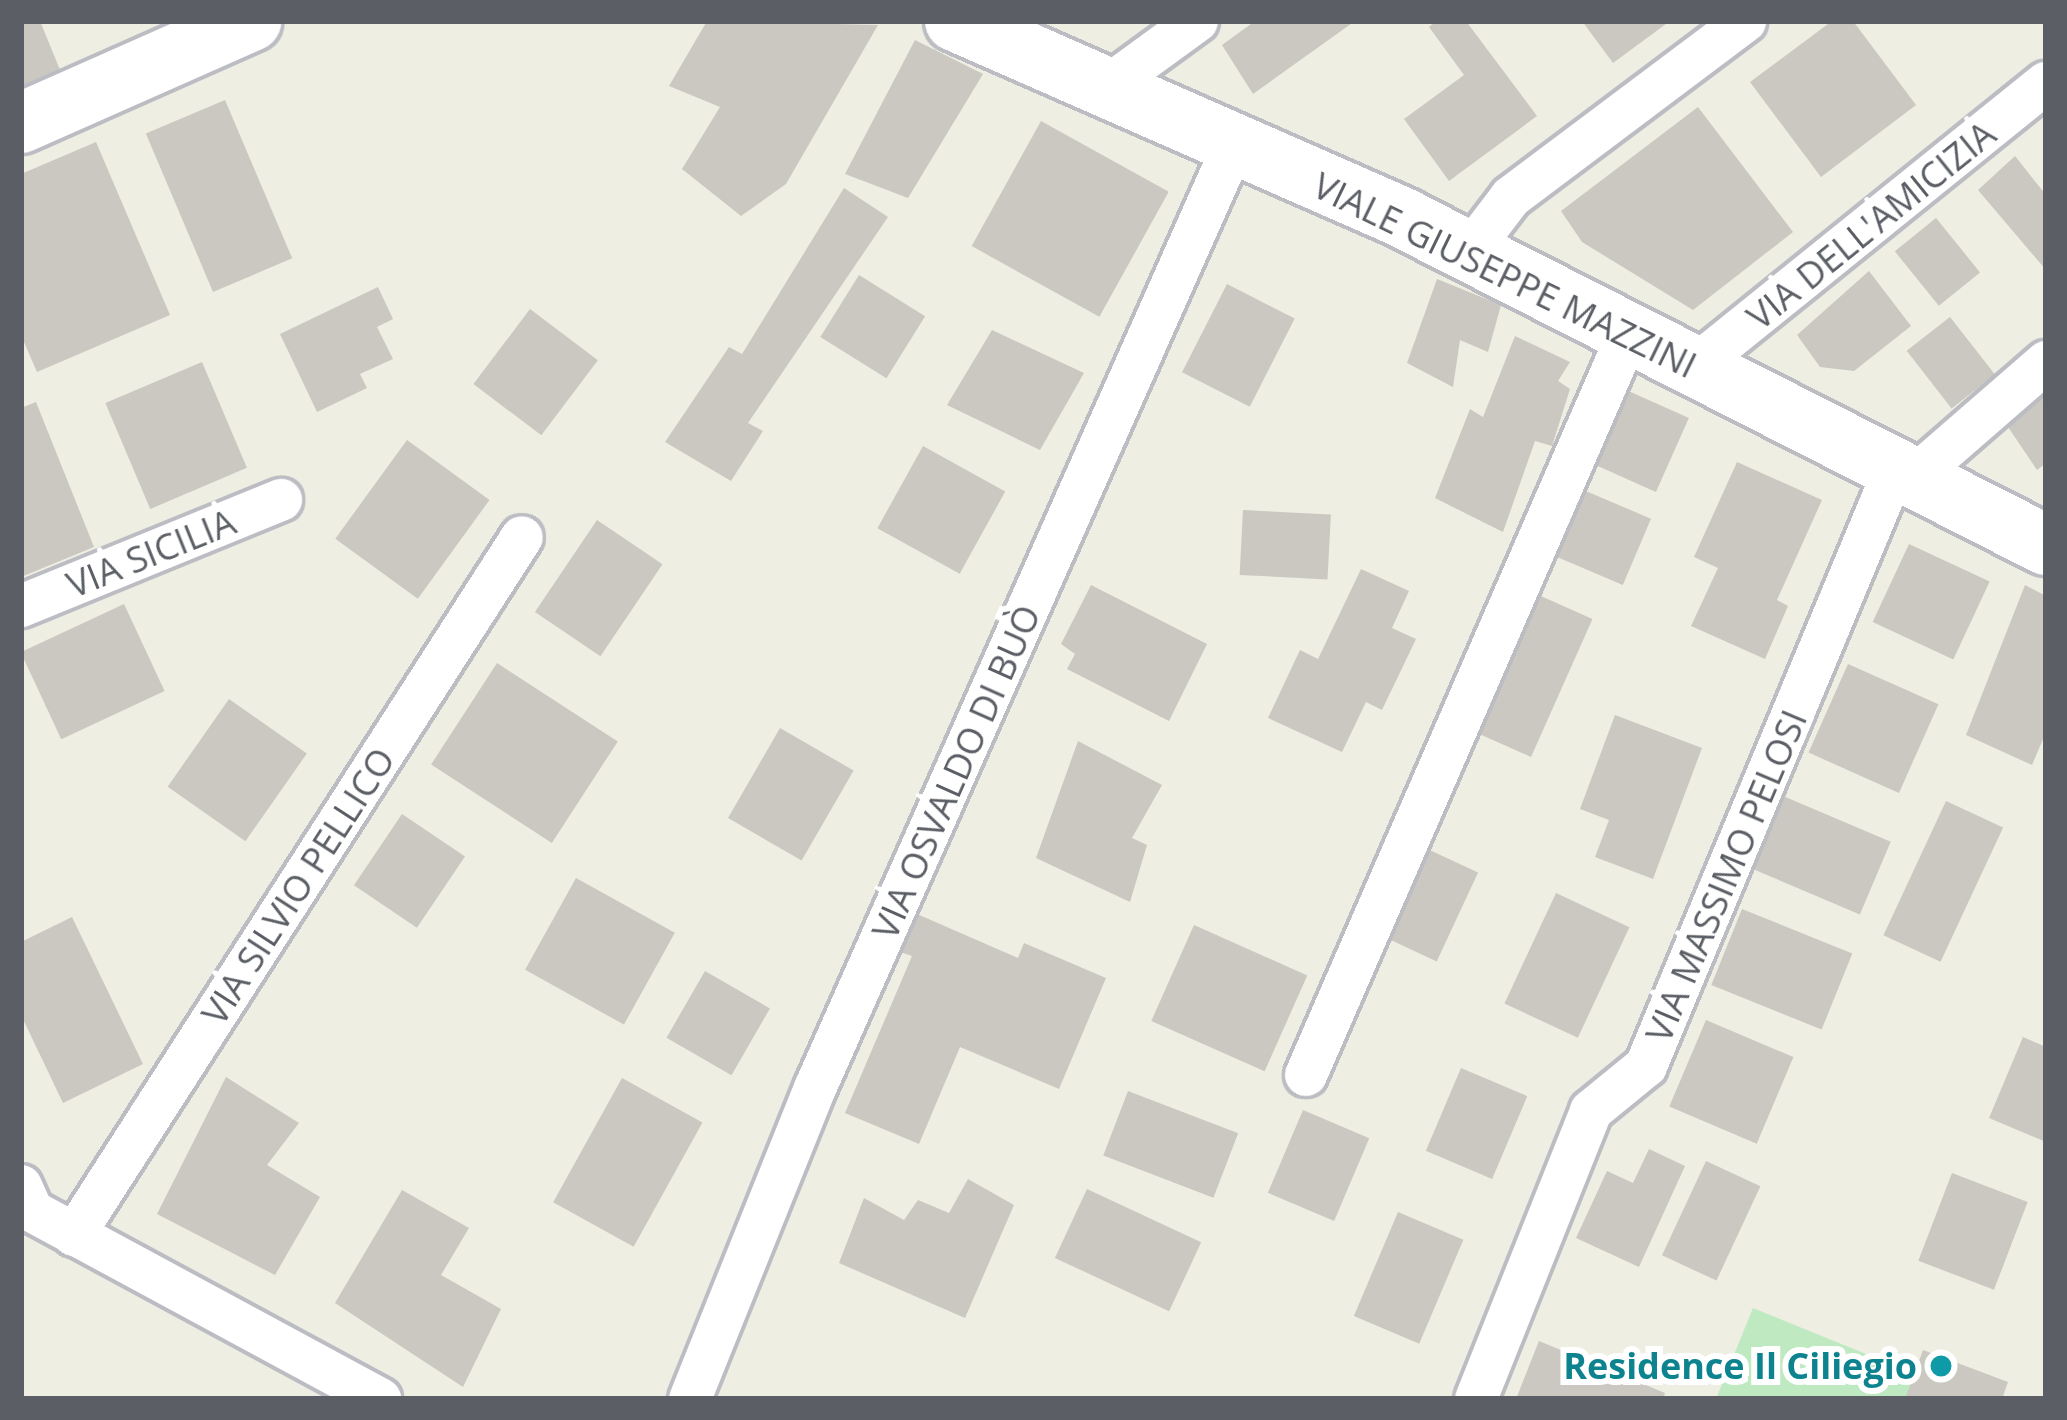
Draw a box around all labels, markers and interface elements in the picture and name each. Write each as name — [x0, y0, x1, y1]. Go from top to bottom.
street label: VIA DELL'AMICIZIA — [1738, 112, 2004, 338]
street label: VIALE GIUSEPPE MAZZINI — [1306, 163, 1704, 387]
street label: VIA SICILIA — [60, 500, 242, 606]
street label: VIA OSVALDO DI BUÒ — [863, 598, 1049, 946]
street label: VIA MASSIMO PELOSI — [1637, 704, 1815, 1048]
street label: VIA SILVIO PELLICO — [192, 740, 404, 1032]
place label: Residence Il Ciliegio — [1563, 1344, 1917, 1388]
marker: Residence Il Ciliegio — [1928, 1353, 1954, 1379]

